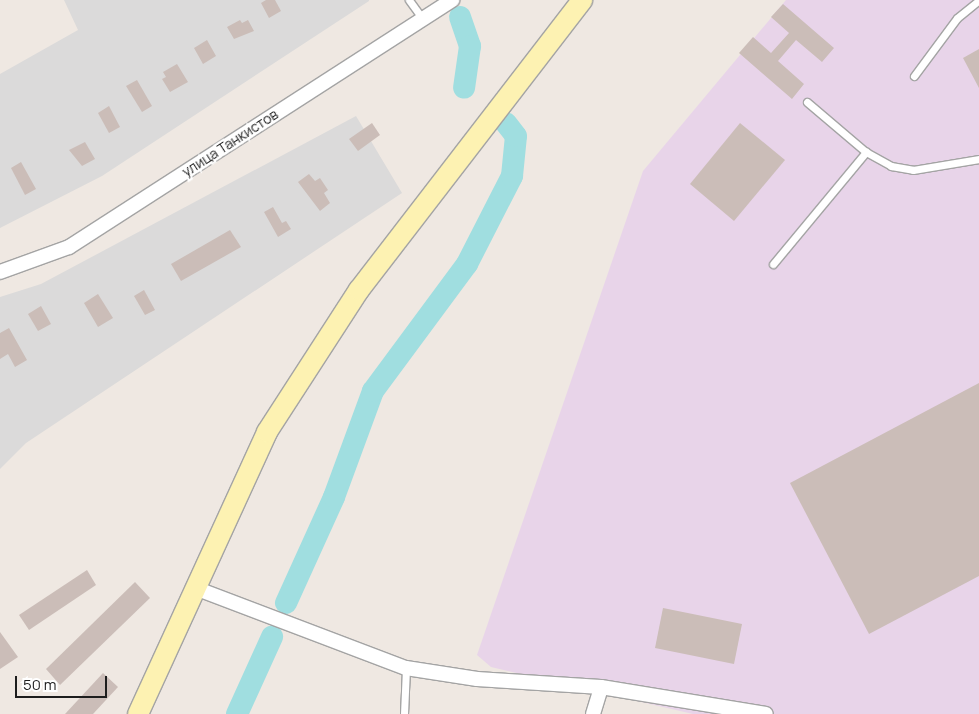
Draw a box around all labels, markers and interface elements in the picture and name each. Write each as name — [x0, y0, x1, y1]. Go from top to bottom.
street label: улица Танкистов — [179, 106, 281, 180]
scale bar — [18, 666, 110, 698]
text: 50 m — [23, 674, 57, 695]

